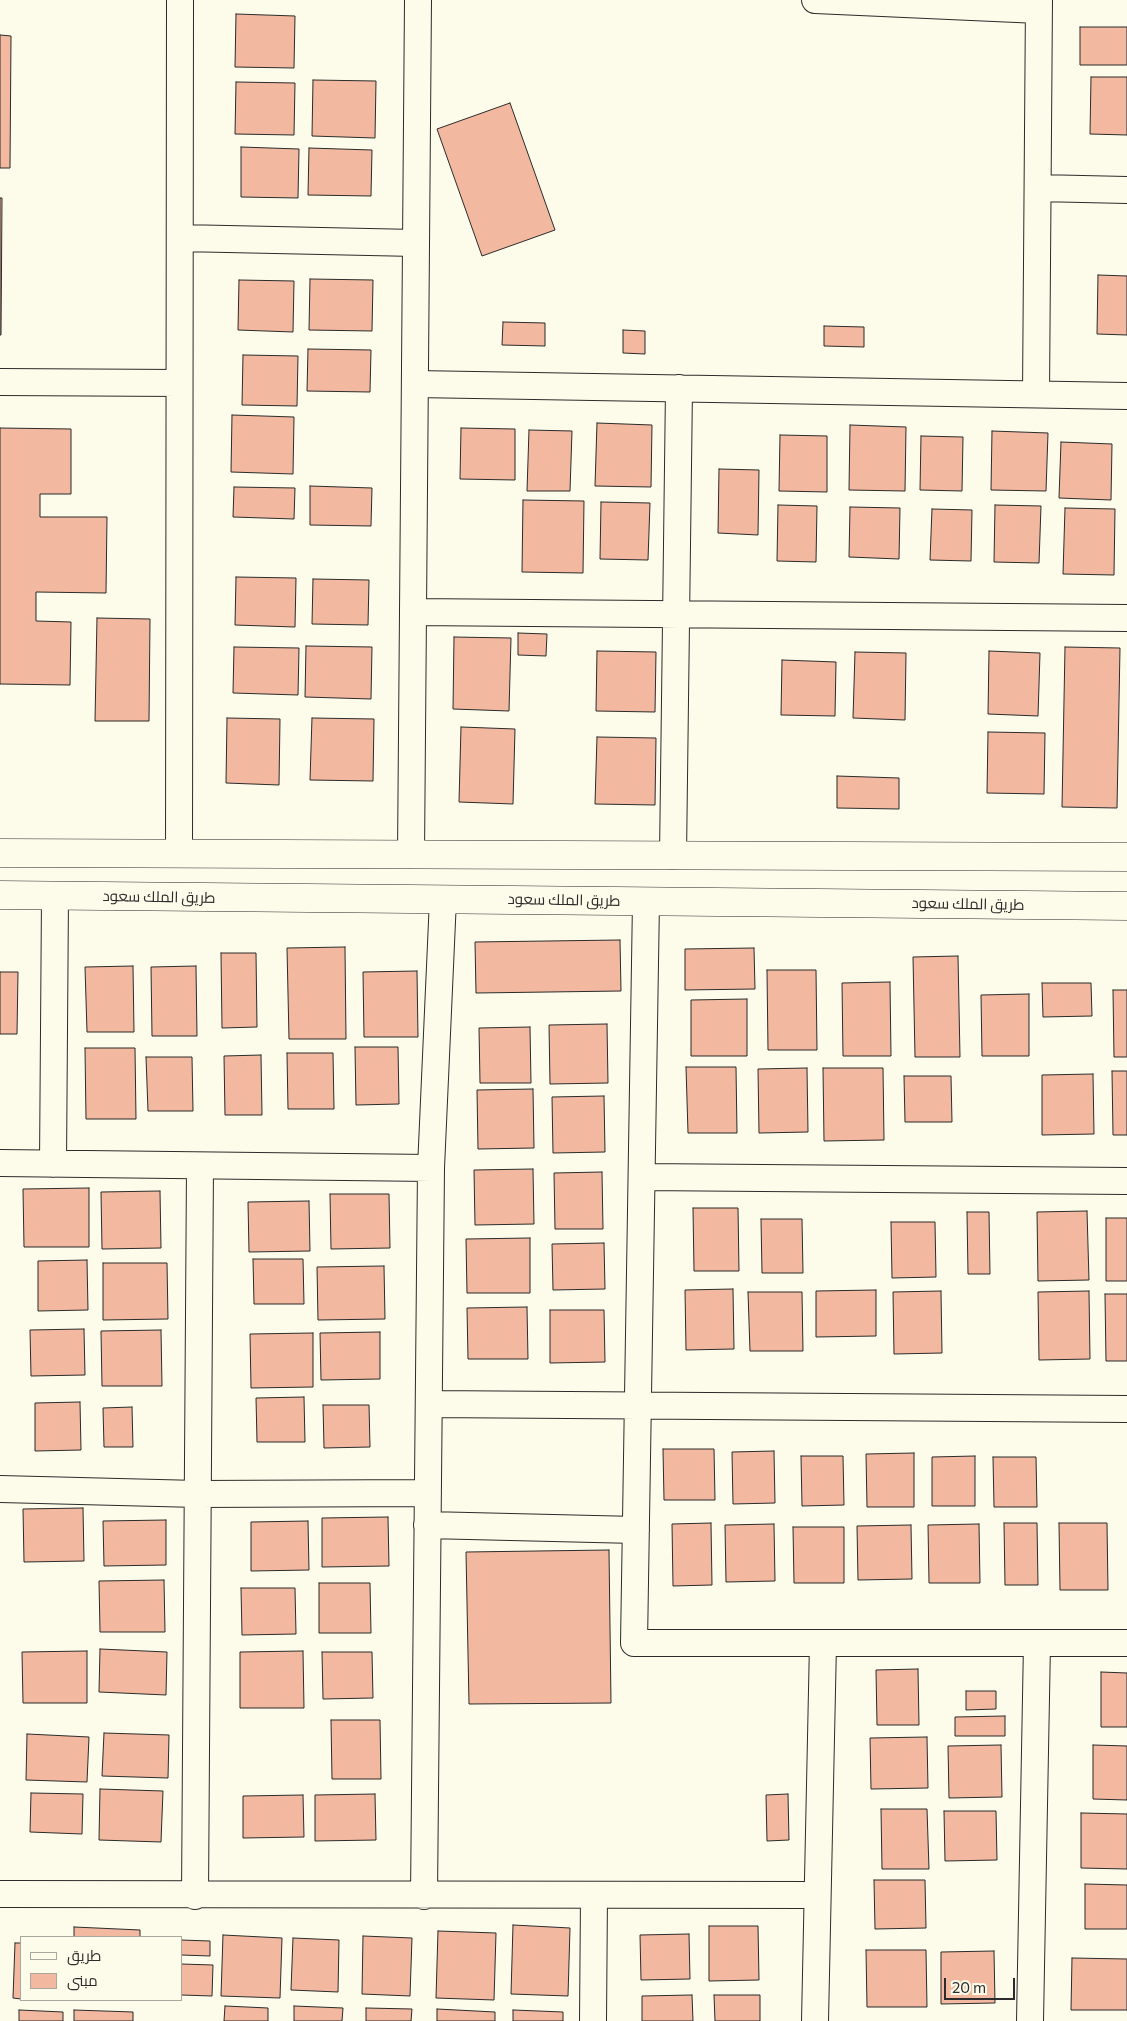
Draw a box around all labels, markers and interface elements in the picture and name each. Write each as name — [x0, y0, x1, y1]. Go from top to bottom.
street label: طريق الملك سعود — [102, 887, 216, 907]
street label: طريق الملك سعود — [507, 890, 621, 910]
street label: طريق الملك سعود — [911, 894, 1025, 914]
legend — [20, 1936, 182, 2001]
text: طريق — [67, 1946, 101, 1964]
scale bar — [947, 1968, 1018, 2000]
text: مبنى — [67, 1971, 98, 1989]
text: 20 m — [952, 1978, 986, 1996]

